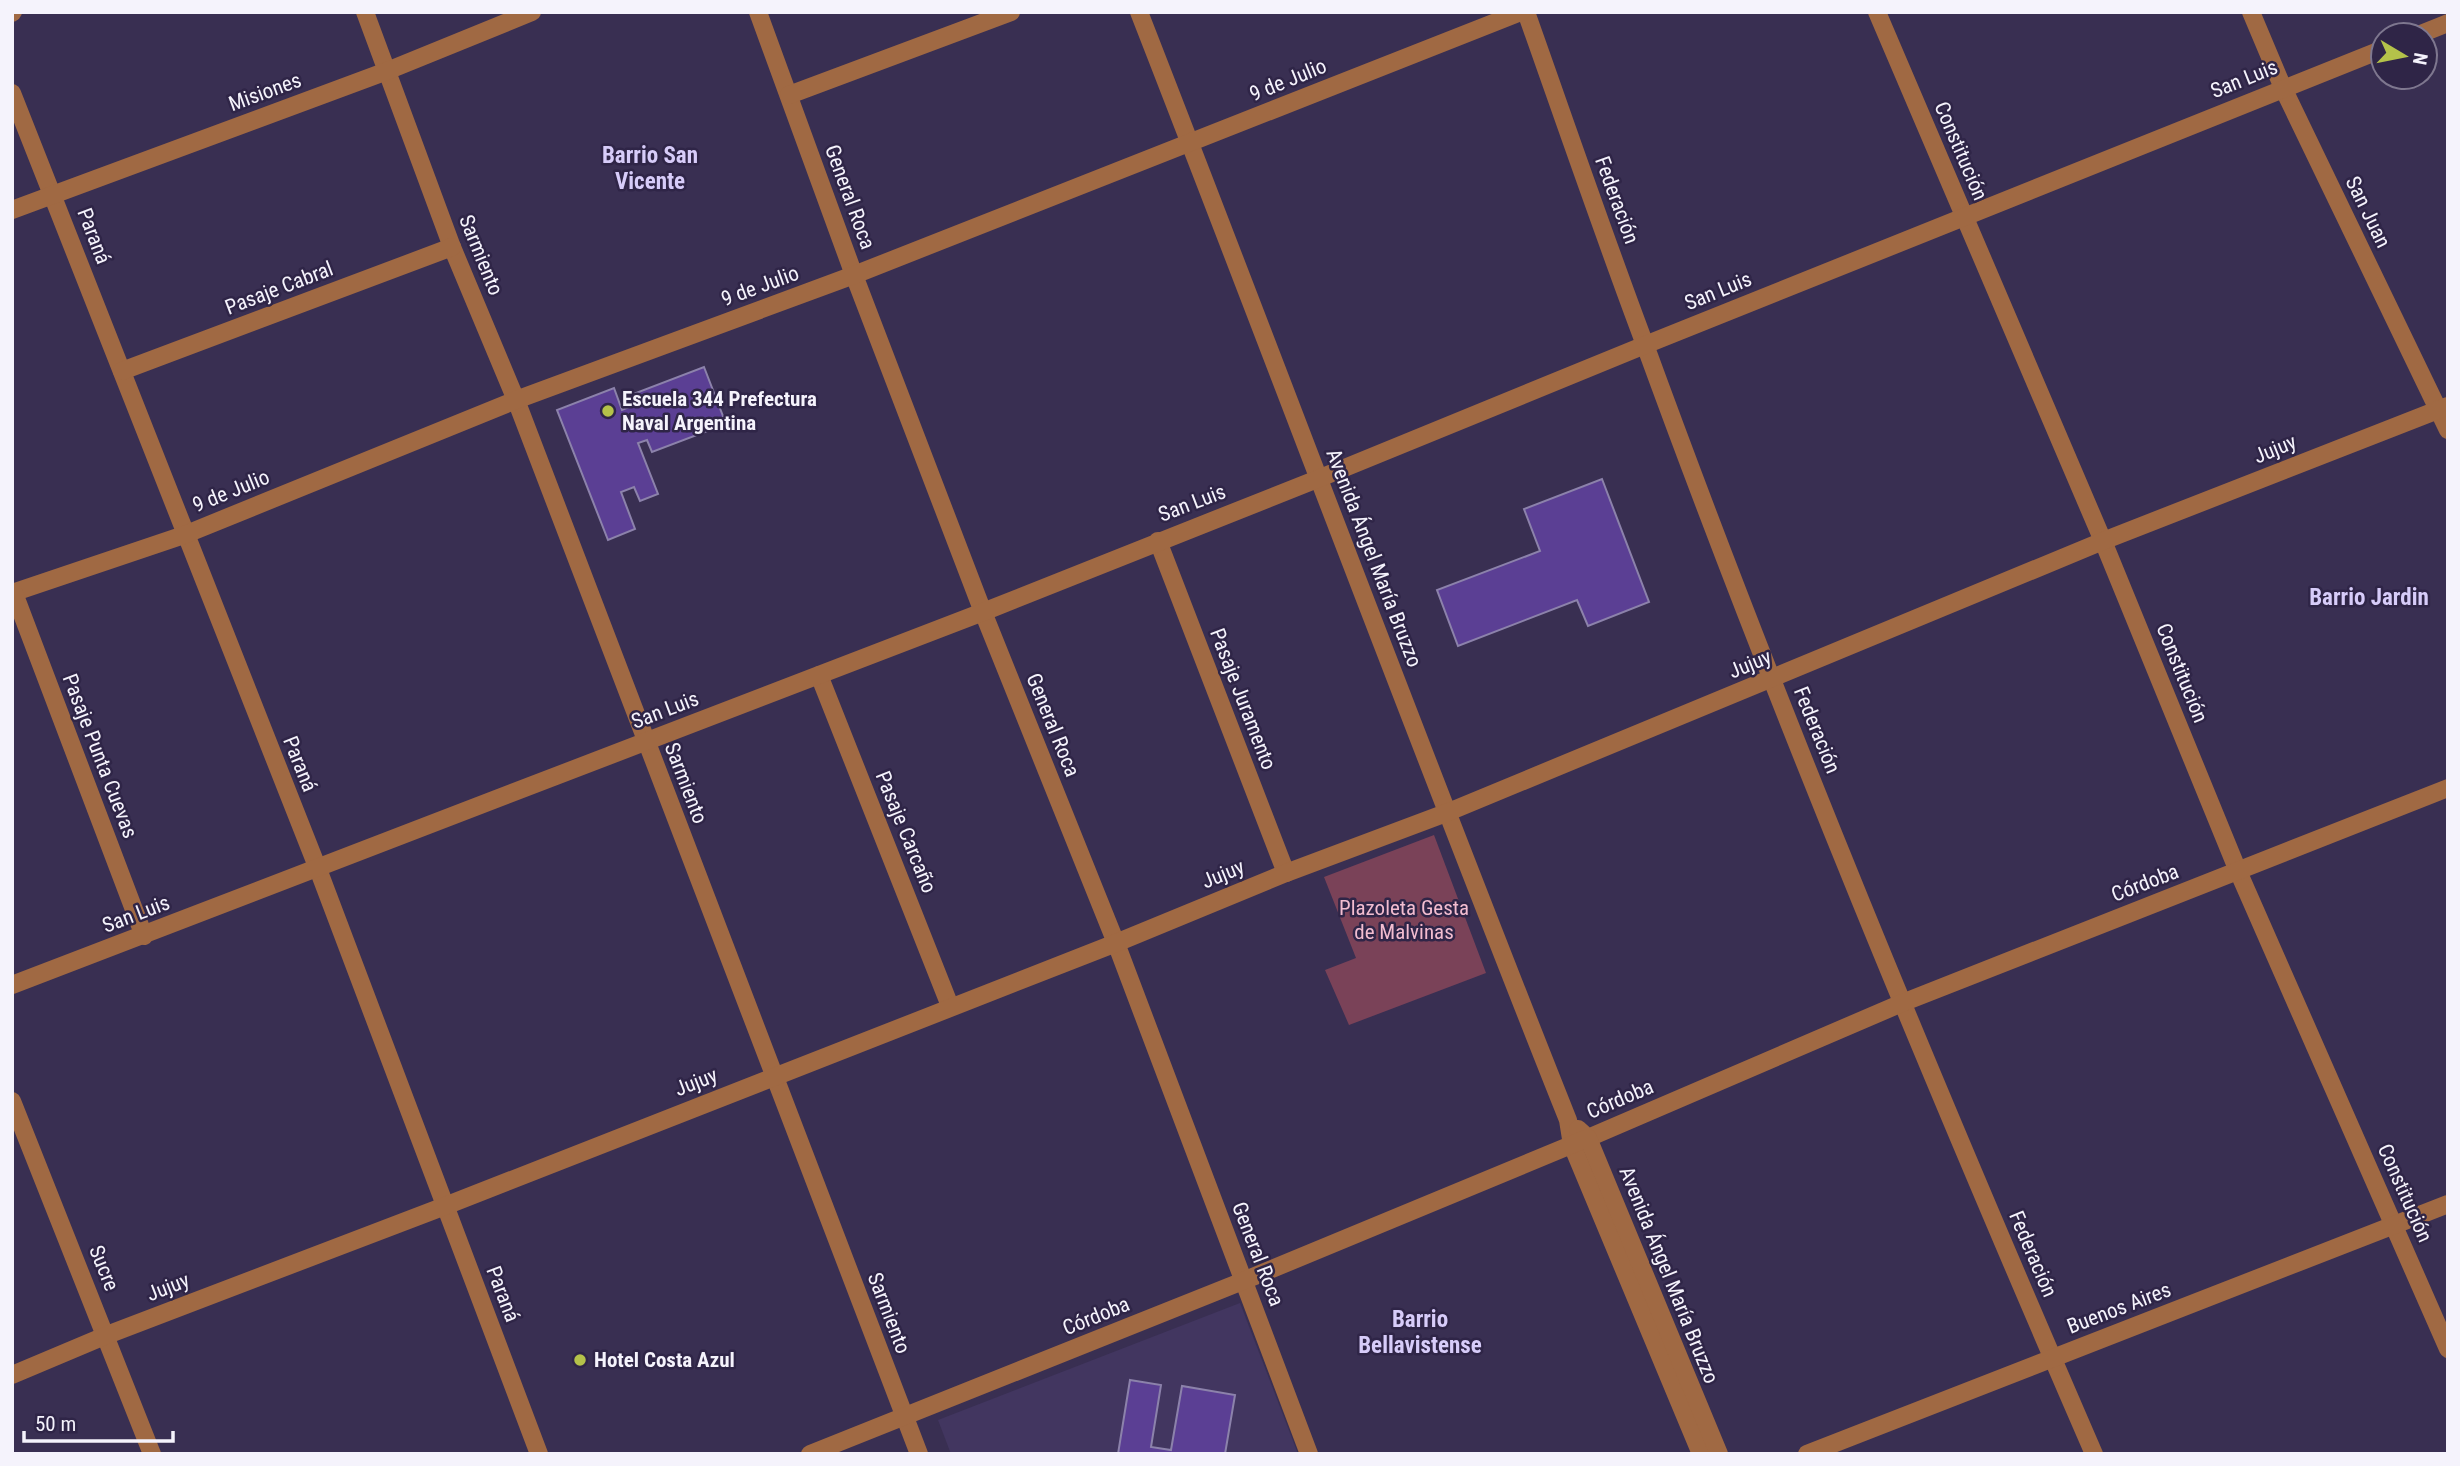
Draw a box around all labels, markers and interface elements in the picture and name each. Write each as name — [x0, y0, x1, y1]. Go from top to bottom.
north arrow — [2369, 21, 2439, 91]
text: N — [2408, 51, 2433, 67]
street label: 9 de Julio — [1246, 54, 1330, 106]
street label: San Luis — [2207, 55, 2281, 103]
street label: Misiones — [226, 68, 304, 116]
street label: Constitución — [1929, 98, 1993, 204]
street label: General Roca — [820, 141, 880, 253]
district label: Barrio San Vicente — [602, 142, 698, 195]
street label: Federación — [1590, 153, 1644, 247]
street label: San Juan — [2340, 172, 2396, 252]
street label: Paraná — [72, 205, 116, 267]
street label: Sarmiento — [454, 211, 508, 299]
street label: Pasaje Cabral — [222, 256, 336, 320]
street label: 9 de Julio — [718, 261, 802, 311]
street label: San Luis — [1681, 267, 1755, 315]
place label: Escuela 344 Prefectura Naval Argentina — [622, 387, 817, 435]
marker: Escuela 344 Prefectura Naval Argentina — [600, 403, 616, 419]
street label: Jujuy — [2250, 430, 2300, 468]
street label: Avenida Ángel María Bruzzo — [1321, 446, 1427, 670]
street label: 9 de Julio — [189, 465, 273, 517]
street label: San Luis — [1155, 479, 1229, 527]
district label: Barrio Jardin — [2309, 584, 2429, 611]
street label: Constitución — [2151, 620, 2213, 726]
street label: Pasaje Juramento — [1205, 625, 1281, 773]
street label: Jujuy — [1725, 645, 1775, 683]
street label: General Roca — [1021, 670, 1085, 780]
street label: Pasaje Punta Cuevas — [58, 671, 142, 841]
street label: Federación — [1789, 683, 1845, 777]
street label: San Luis — [628, 686, 702, 734]
street label: Paraná — [278, 733, 322, 795]
street label: Sarmiento — [660, 739, 712, 827]
street label: Pasaje Carcaño — [871, 768, 941, 896]
street label: Jujuy — [1198, 855, 1248, 893]
street label: Córdoba — [2108, 859, 2182, 907]
street label: San Luis — [99, 890, 173, 938]
park label: Plazoleta Gesta de Malvinas — [1339, 896, 1469, 944]
street label: Jujuy — [671, 1063, 721, 1101]
street label: Córdoba — [1583, 1074, 1657, 1124]
street label: Constitución — [2373, 1140, 2437, 1246]
street label: Avenida Ángel María Bruzzo — [1614, 1163, 1724, 1387]
street label: General Roca — [1227, 1199, 1289, 1309]
street label: Federación — [2004, 1207, 2062, 1301]
street label: Sucre — [84, 1242, 124, 1294]
street label: Paraná — [481, 1263, 525, 1325]
street label: Jujuy — [143, 1268, 193, 1306]
street label: Sarmiento — [863, 1269, 915, 1357]
street label: Buenos Aires — [2064, 1277, 2174, 1339]
street label: Córdoba — [1059, 1292, 1133, 1340]
district label: Barrio Bellavistense — [1358, 1306, 1482, 1359]
place label: Hotel Costa Azul — [594, 1348, 735, 1372]
marker: Hotel Costa Azul — [572, 1352, 588, 1368]
scale bar — [24, 1400, 173, 1444]
text: 50 m — [35, 1412, 76, 1436]

